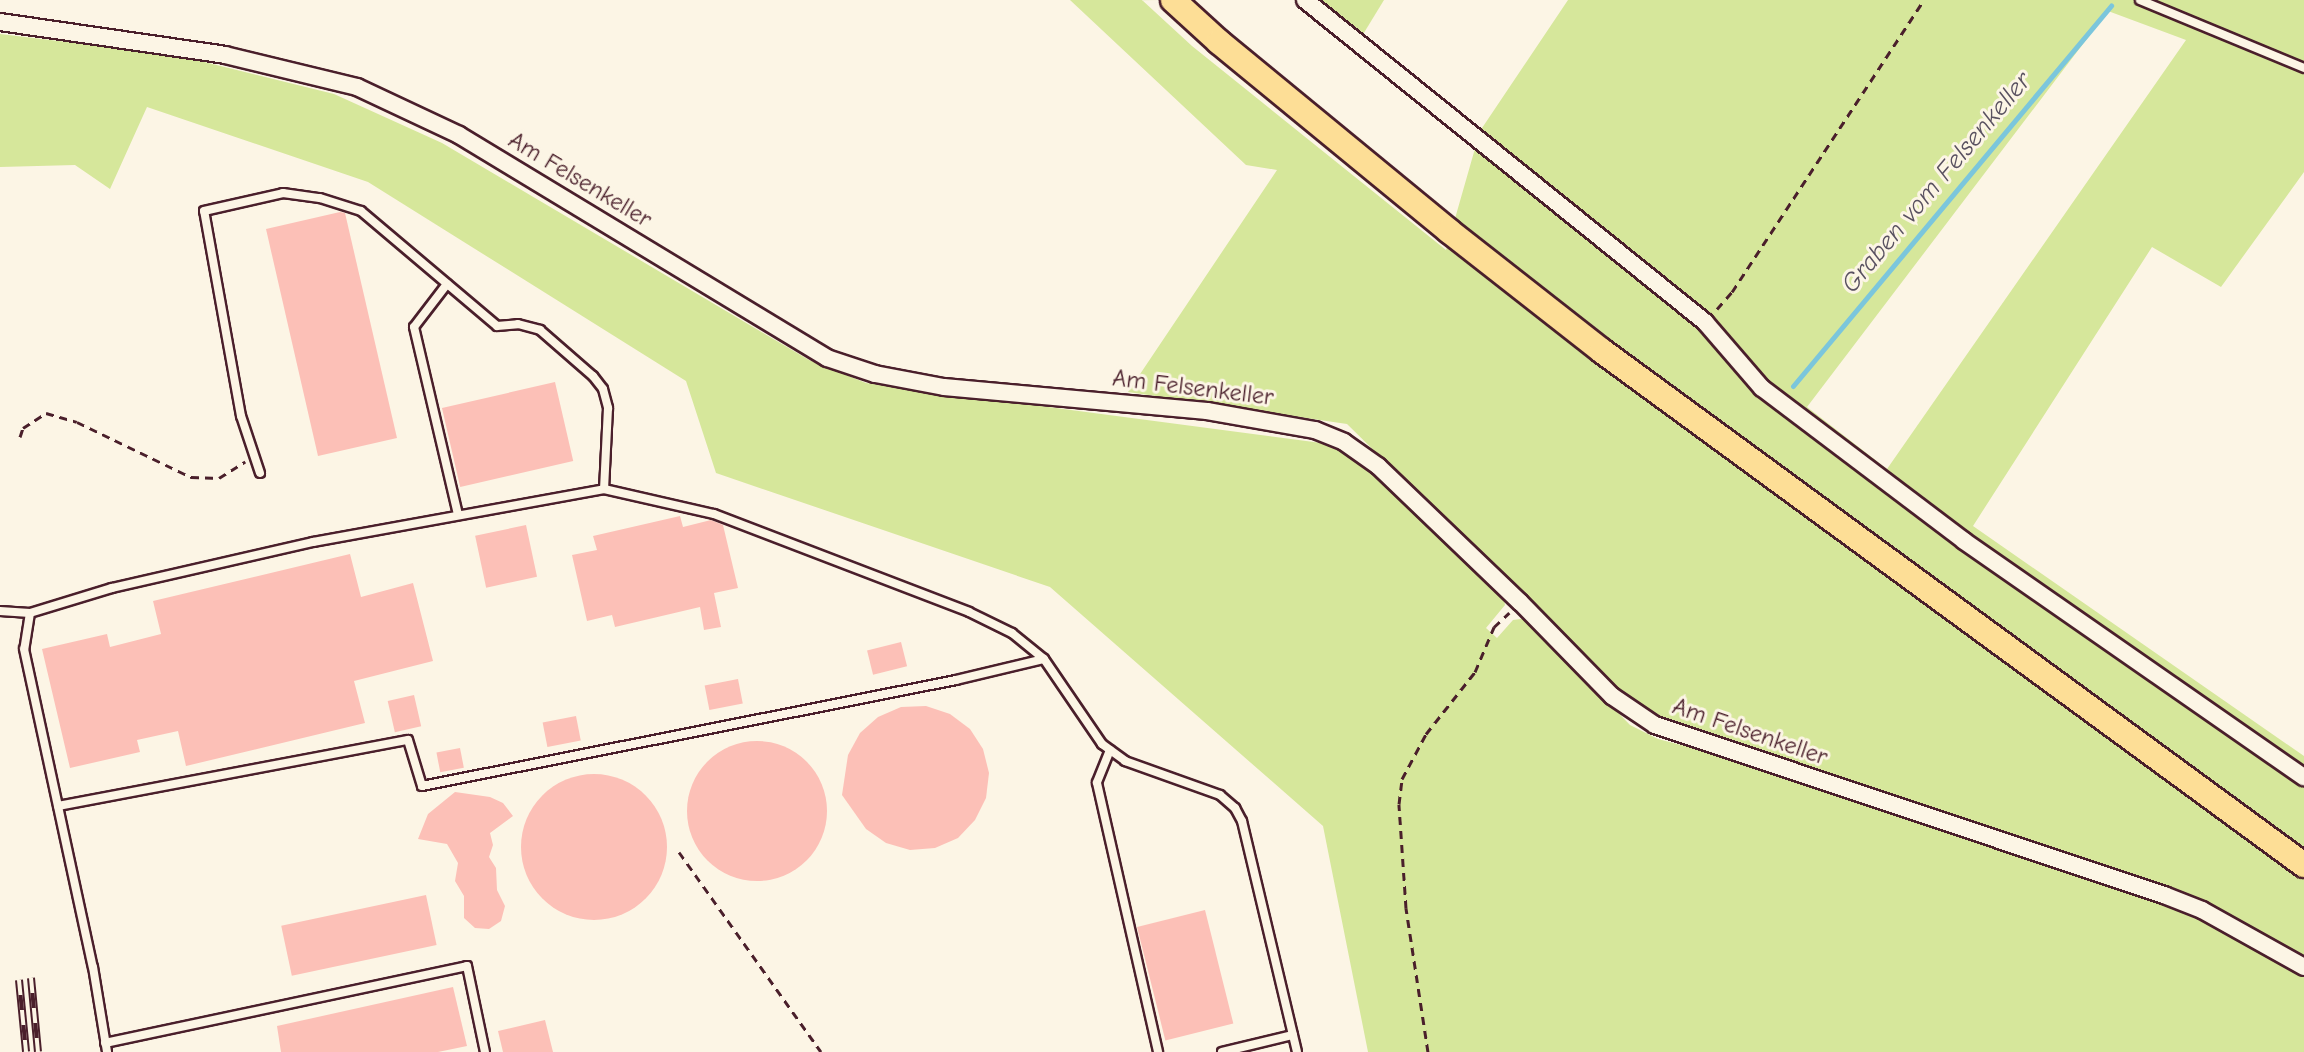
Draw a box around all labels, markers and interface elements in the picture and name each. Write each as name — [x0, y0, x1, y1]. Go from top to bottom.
water label: Graben vom Felsenkeller — [1835, 66, 2039, 300]
street label: Am Felsenkeller — [503, 126, 657, 234]
street label: Am Felsenkeller — [1111, 364, 1275, 412]
street label: Am Felsenkeller — [1669, 692, 1831, 772]

